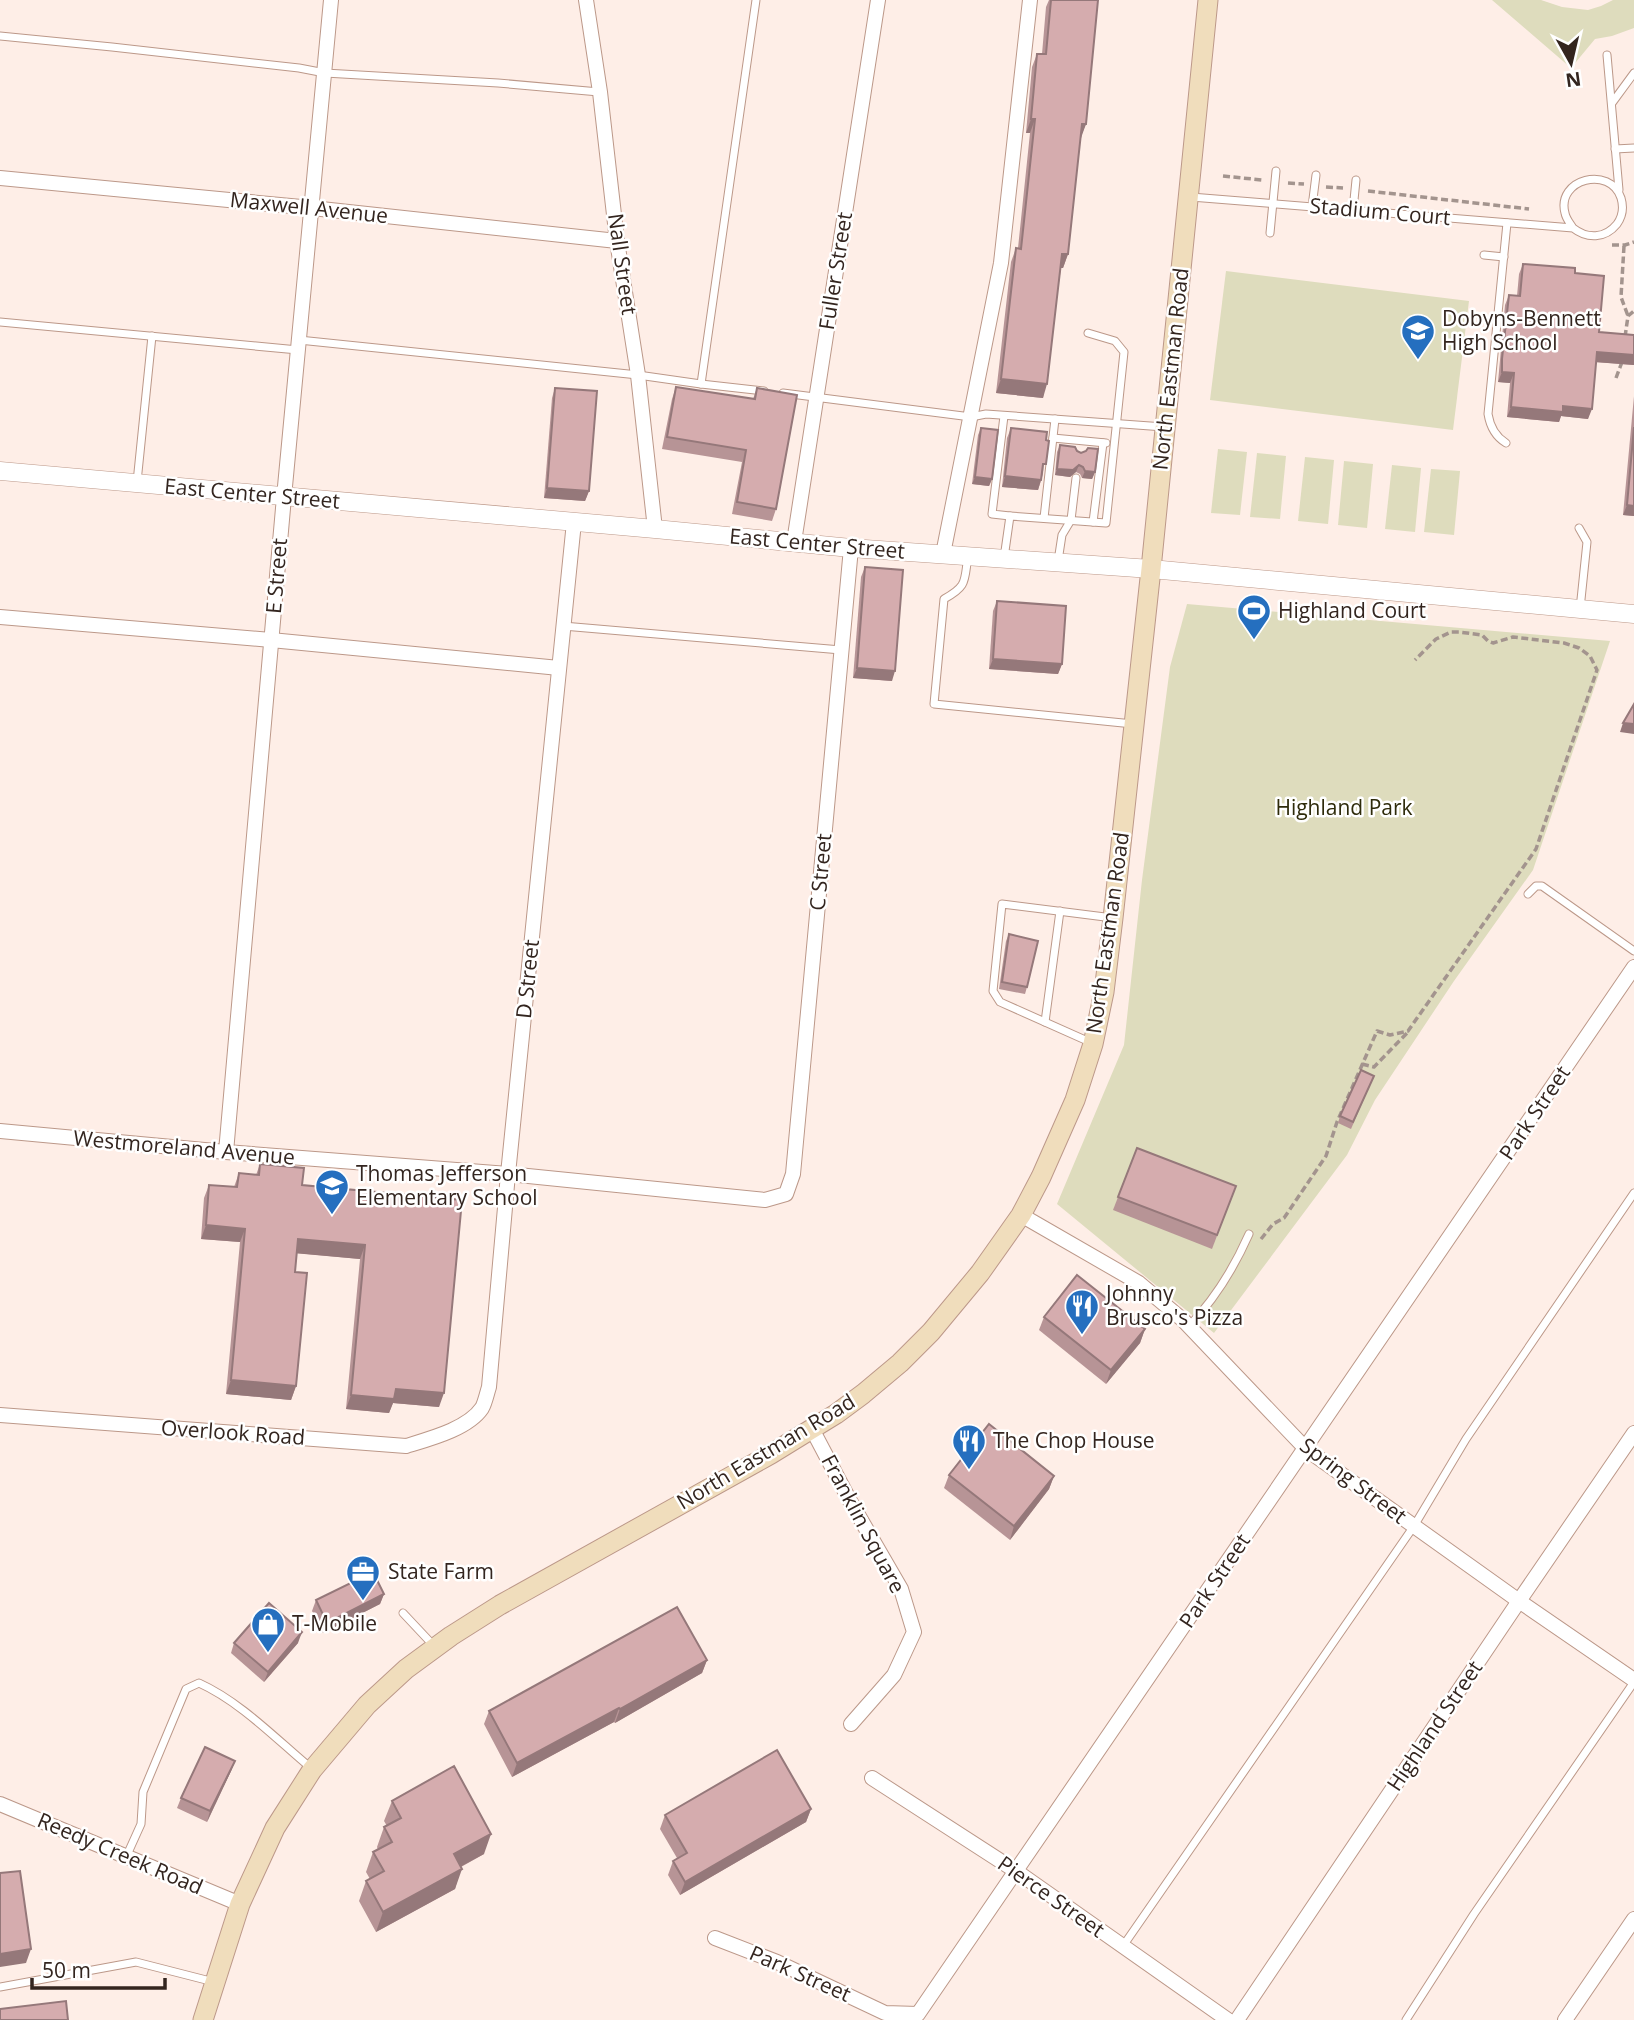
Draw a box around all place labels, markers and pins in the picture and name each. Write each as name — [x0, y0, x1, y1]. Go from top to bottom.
place label: Dobyns-Bennett High School — [1442, 304, 1601, 356]
school or university icon: Dobyns-Bennett High School — [1399, 312, 1437, 361]
sports icon: Highland Court — [1235, 592, 1273, 641]
place label: Highland Court — [1278, 596, 1426, 624]
place label: Thomas Jefferson Elementary School — [356, 1159, 538, 1211]
school or university icon: Thomas Jefferson Elementary School — [313, 1167, 351, 1216]
place label: Johnny Brusco's Pizza — [1104, 1279, 1243, 1331]
restaurant icon: Johnny Brusco's Pizza — [1063, 1287, 1101, 1336]
restaurant icon: The Chop House — [950, 1422, 988, 1471]
place label: The Chop House — [993, 1426, 1155, 1454]
office icon: State Farm — [344, 1553, 382, 1602]
place label: State Farm — [388, 1557, 494, 1585]
shop icon: T-Mobile — [249, 1605, 287, 1654]
place label: T-Mobile — [292, 1609, 377, 1637]

